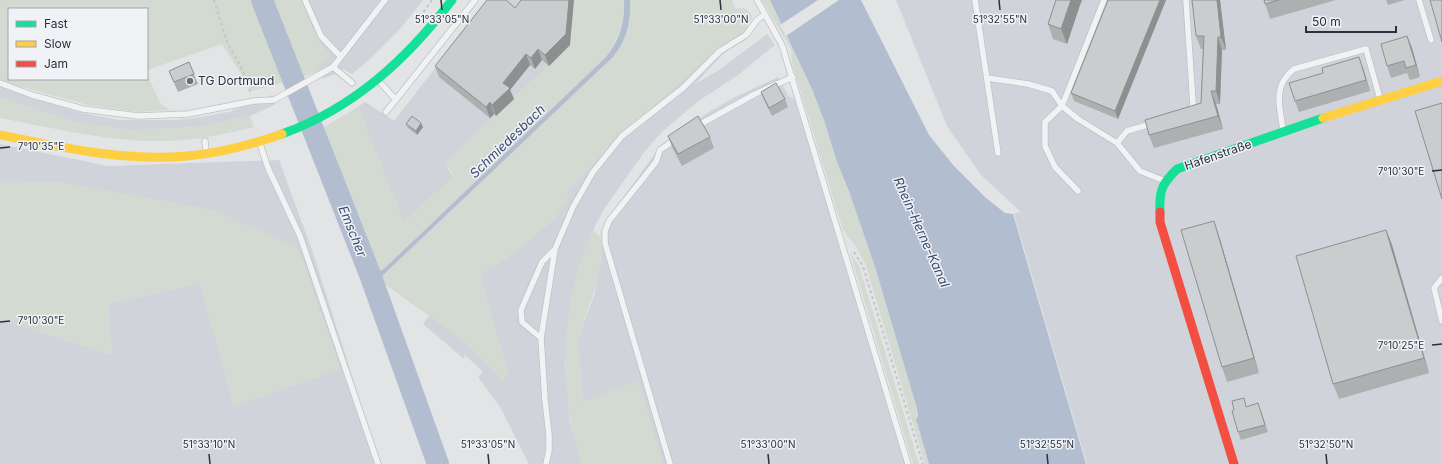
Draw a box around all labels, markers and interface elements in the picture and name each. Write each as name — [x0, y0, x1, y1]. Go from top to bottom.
legend — [8, 8, 148, 80]
scale bar — [1306, 8, 1396, 34]
text: 51°33'05"N — [415, 13, 469, 25]
text: 51°33'00"N — [694, 13, 748, 25]
text: 51°32'55"N — [973, 13, 1027, 25]
text: 50 m — [1312, 14, 1341, 29]
text: Fast — [44, 16, 68, 31]
text: Slow — [44, 36, 72, 51]
text: Jam — [44, 56, 68, 71]
place label: TG Dortmund — [198, 73, 274, 88]
marker: TG Dortmund — [185, 76, 195, 86]
water label: Schmiedesbach — [466, 101, 548, 181]
street label: Hafenstraße — [1182, 136, 1253, 173]
text: 7°10'35"E — [18, 140, 64, 152]
text: 7°10'30"E — [1378, 165, 1424, 177]
water label: Rhein-Herne-Kanal — [891, 174, 954, 290]
water label: Emscher — [336, 203, 371, 260]
text: 7°10'30"E — [18, 314, 64, 326]
text: 7°10'25"E — [1378, 339, 1424, 351]
text: 51°33'10"N — [183, 438, 235, 450]
text: 51°33'05"N — [461, 438, 515, 450]
text: 51°33'00"N — [741, 438, 795, 450]
text: 51°32'55"N — [1020, 438, 1074, 450]
text: 51°32'50"N — [1299, 438, 1353, 450]

